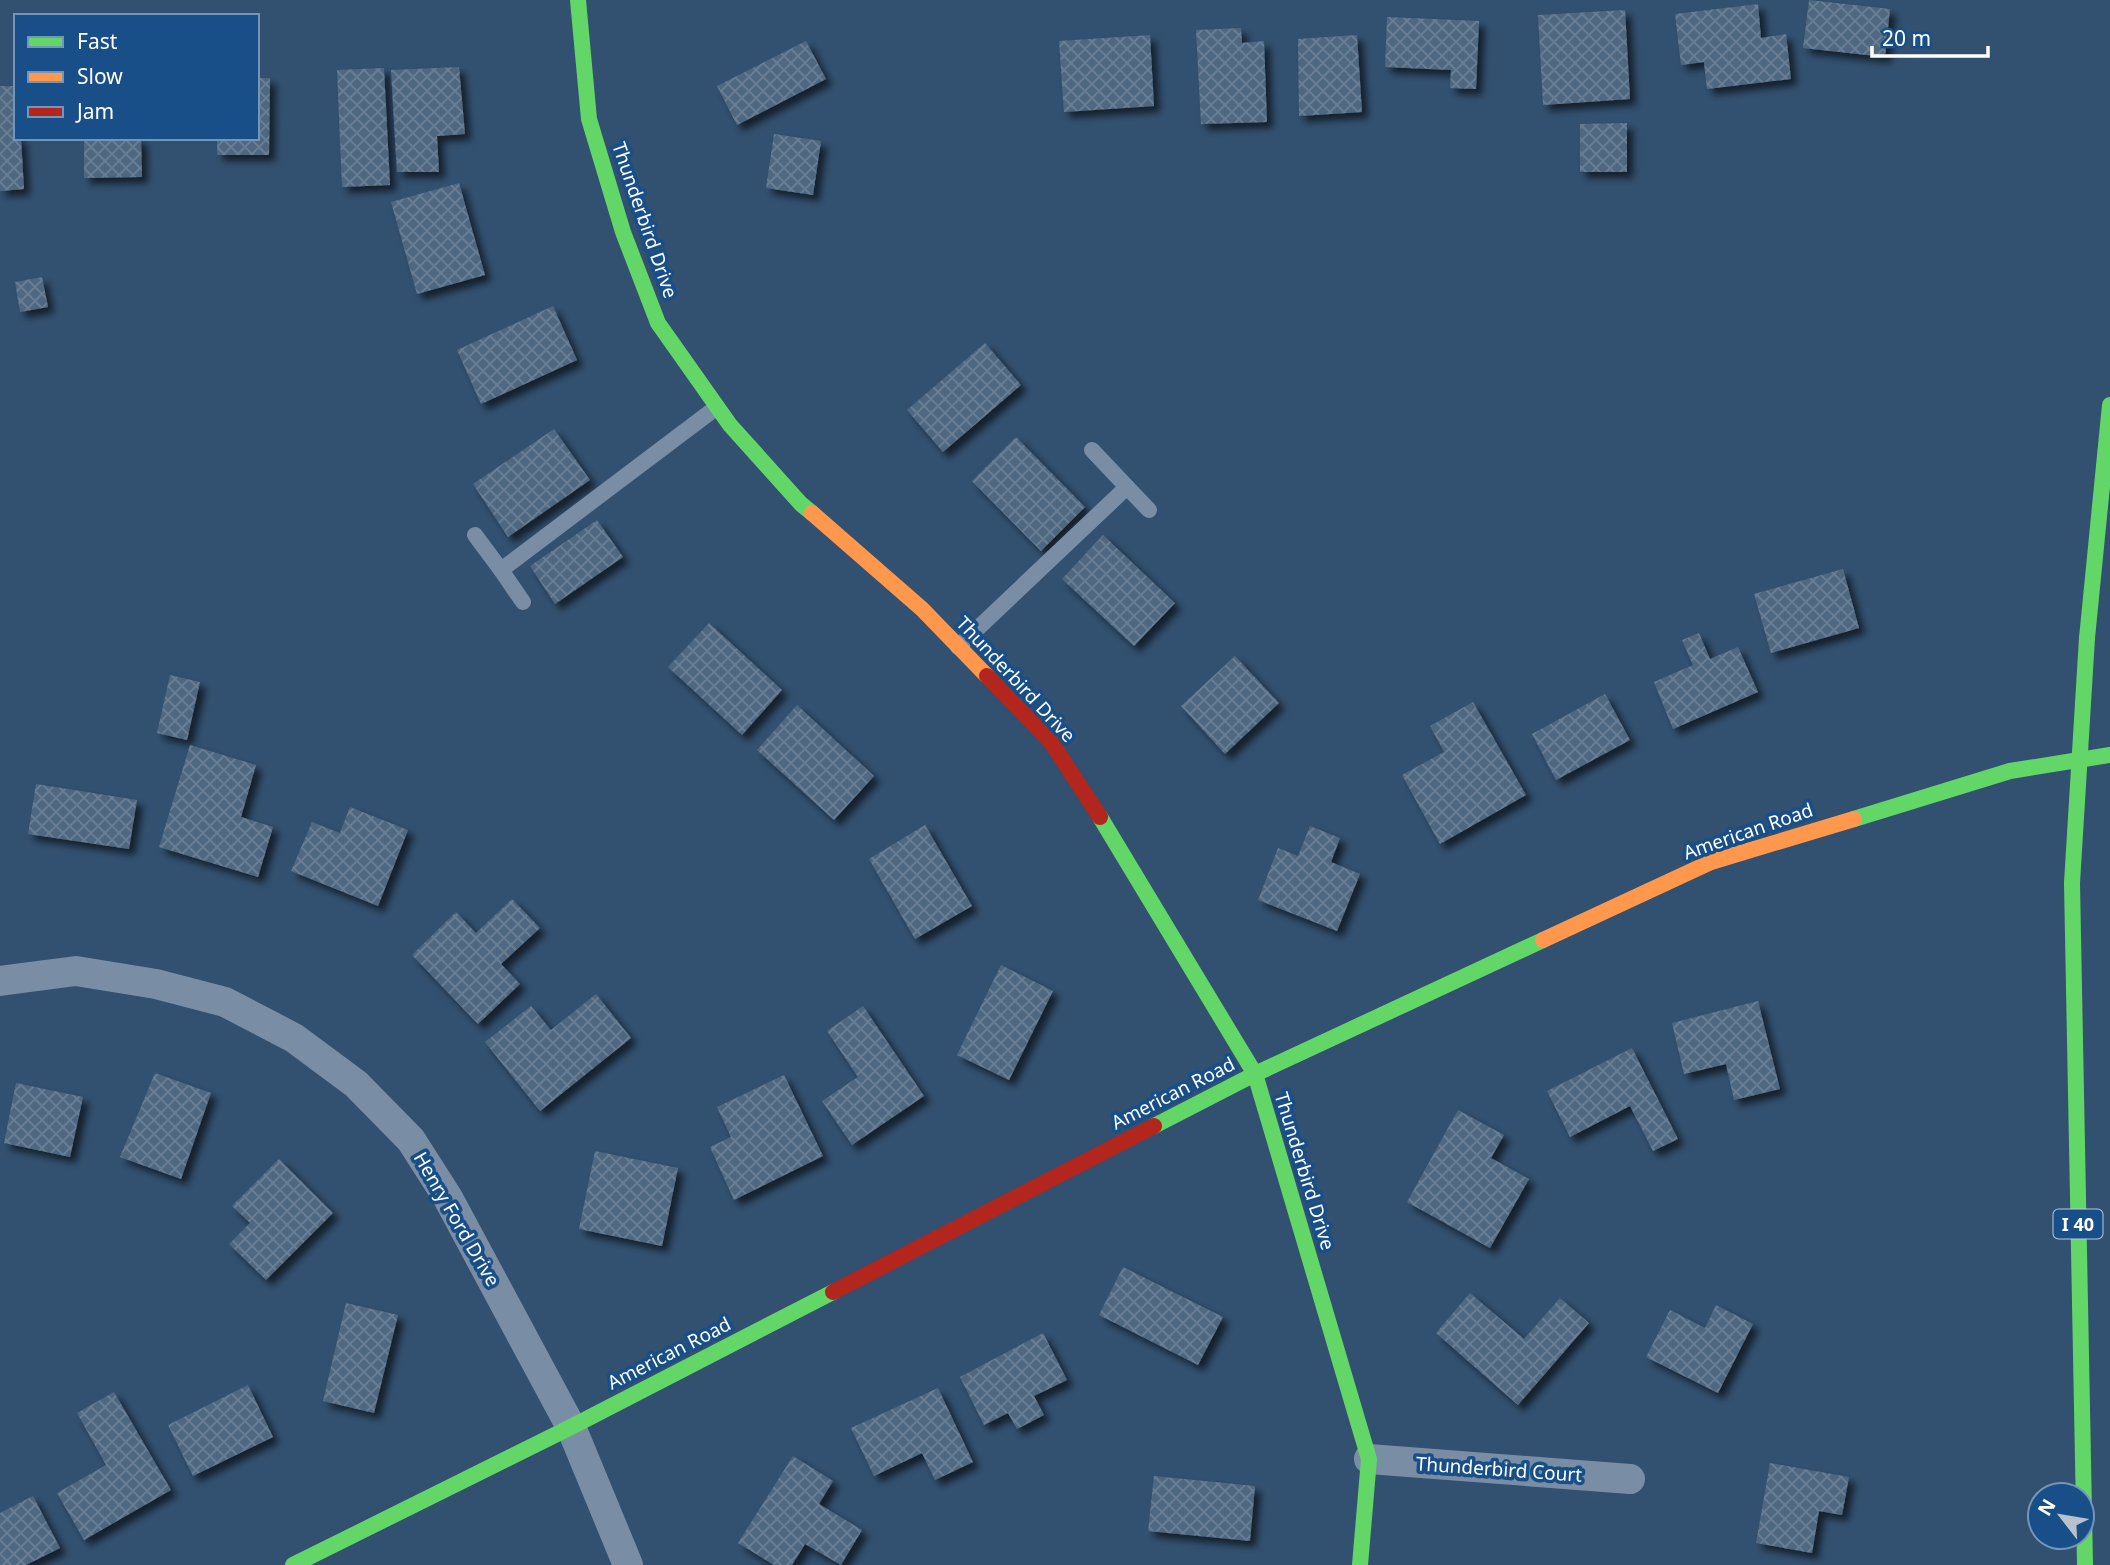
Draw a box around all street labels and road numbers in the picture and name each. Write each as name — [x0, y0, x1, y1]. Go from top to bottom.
street label: Thunderbird Drive — [606, 138, 684, 302]
street label: Thunderbird Drive — [951, 610, 1081, 748]
street label: American Road — [1680, 797, 1816, 865]
street label: American Road — [1107, 1051, 1239, 1135]
street label: Thunderbird Drive — [1269, 1089, 1341, 1253]
street label: Henry Ford Drive — [408, 1147, 506, 1291]
road number: I 40 — [2054, 1210, 2102, 1238]
street label: American Road — [603, 1311, 735, 1395]
street label: Thunderbird Court — [1415, 1450, 1583, 1488]

